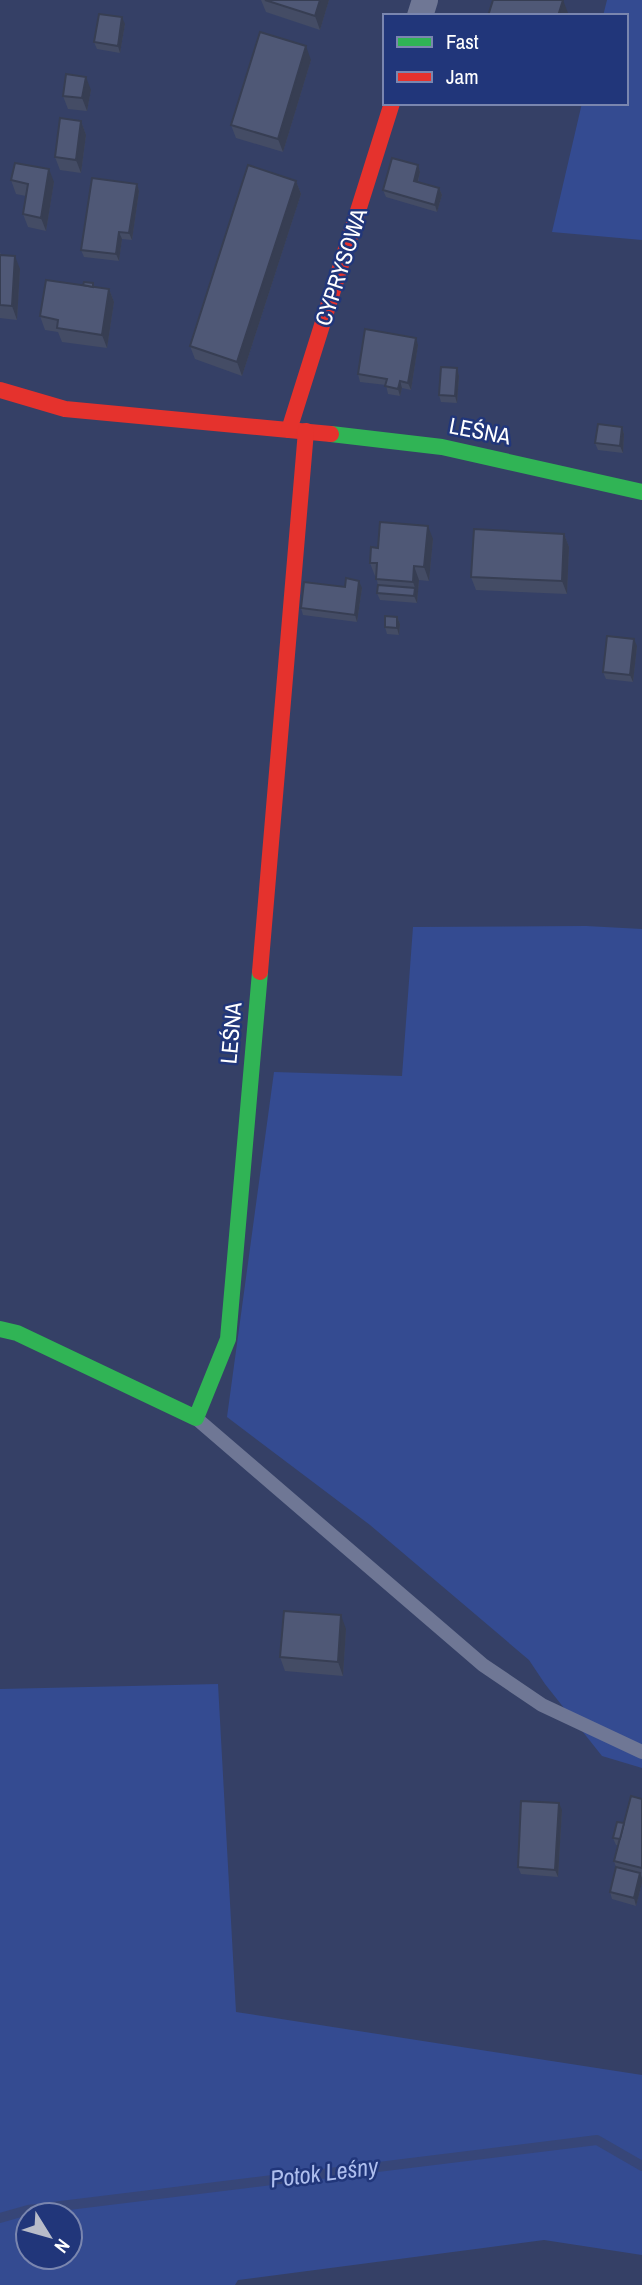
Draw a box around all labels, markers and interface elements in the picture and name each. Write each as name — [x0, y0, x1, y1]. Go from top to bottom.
legend — [383, 14, 628, 105]
text: Fast — [446, 27, 479, 56]
text: Jam — [446, 62, 479, 91]
street label: CYPRYSOWA — [307, 204, 374, 329]
street label: LEŚNA — [447, 409, 514, 452]
street label: LEŚNA — [212, 1000, 249, 1065]
water label: Potok Leśny — [268, 2149, 381, 2194]
north arrow — [14, 2201, 84, 2271]
text: N — [49, 2234, 76, 2259]

